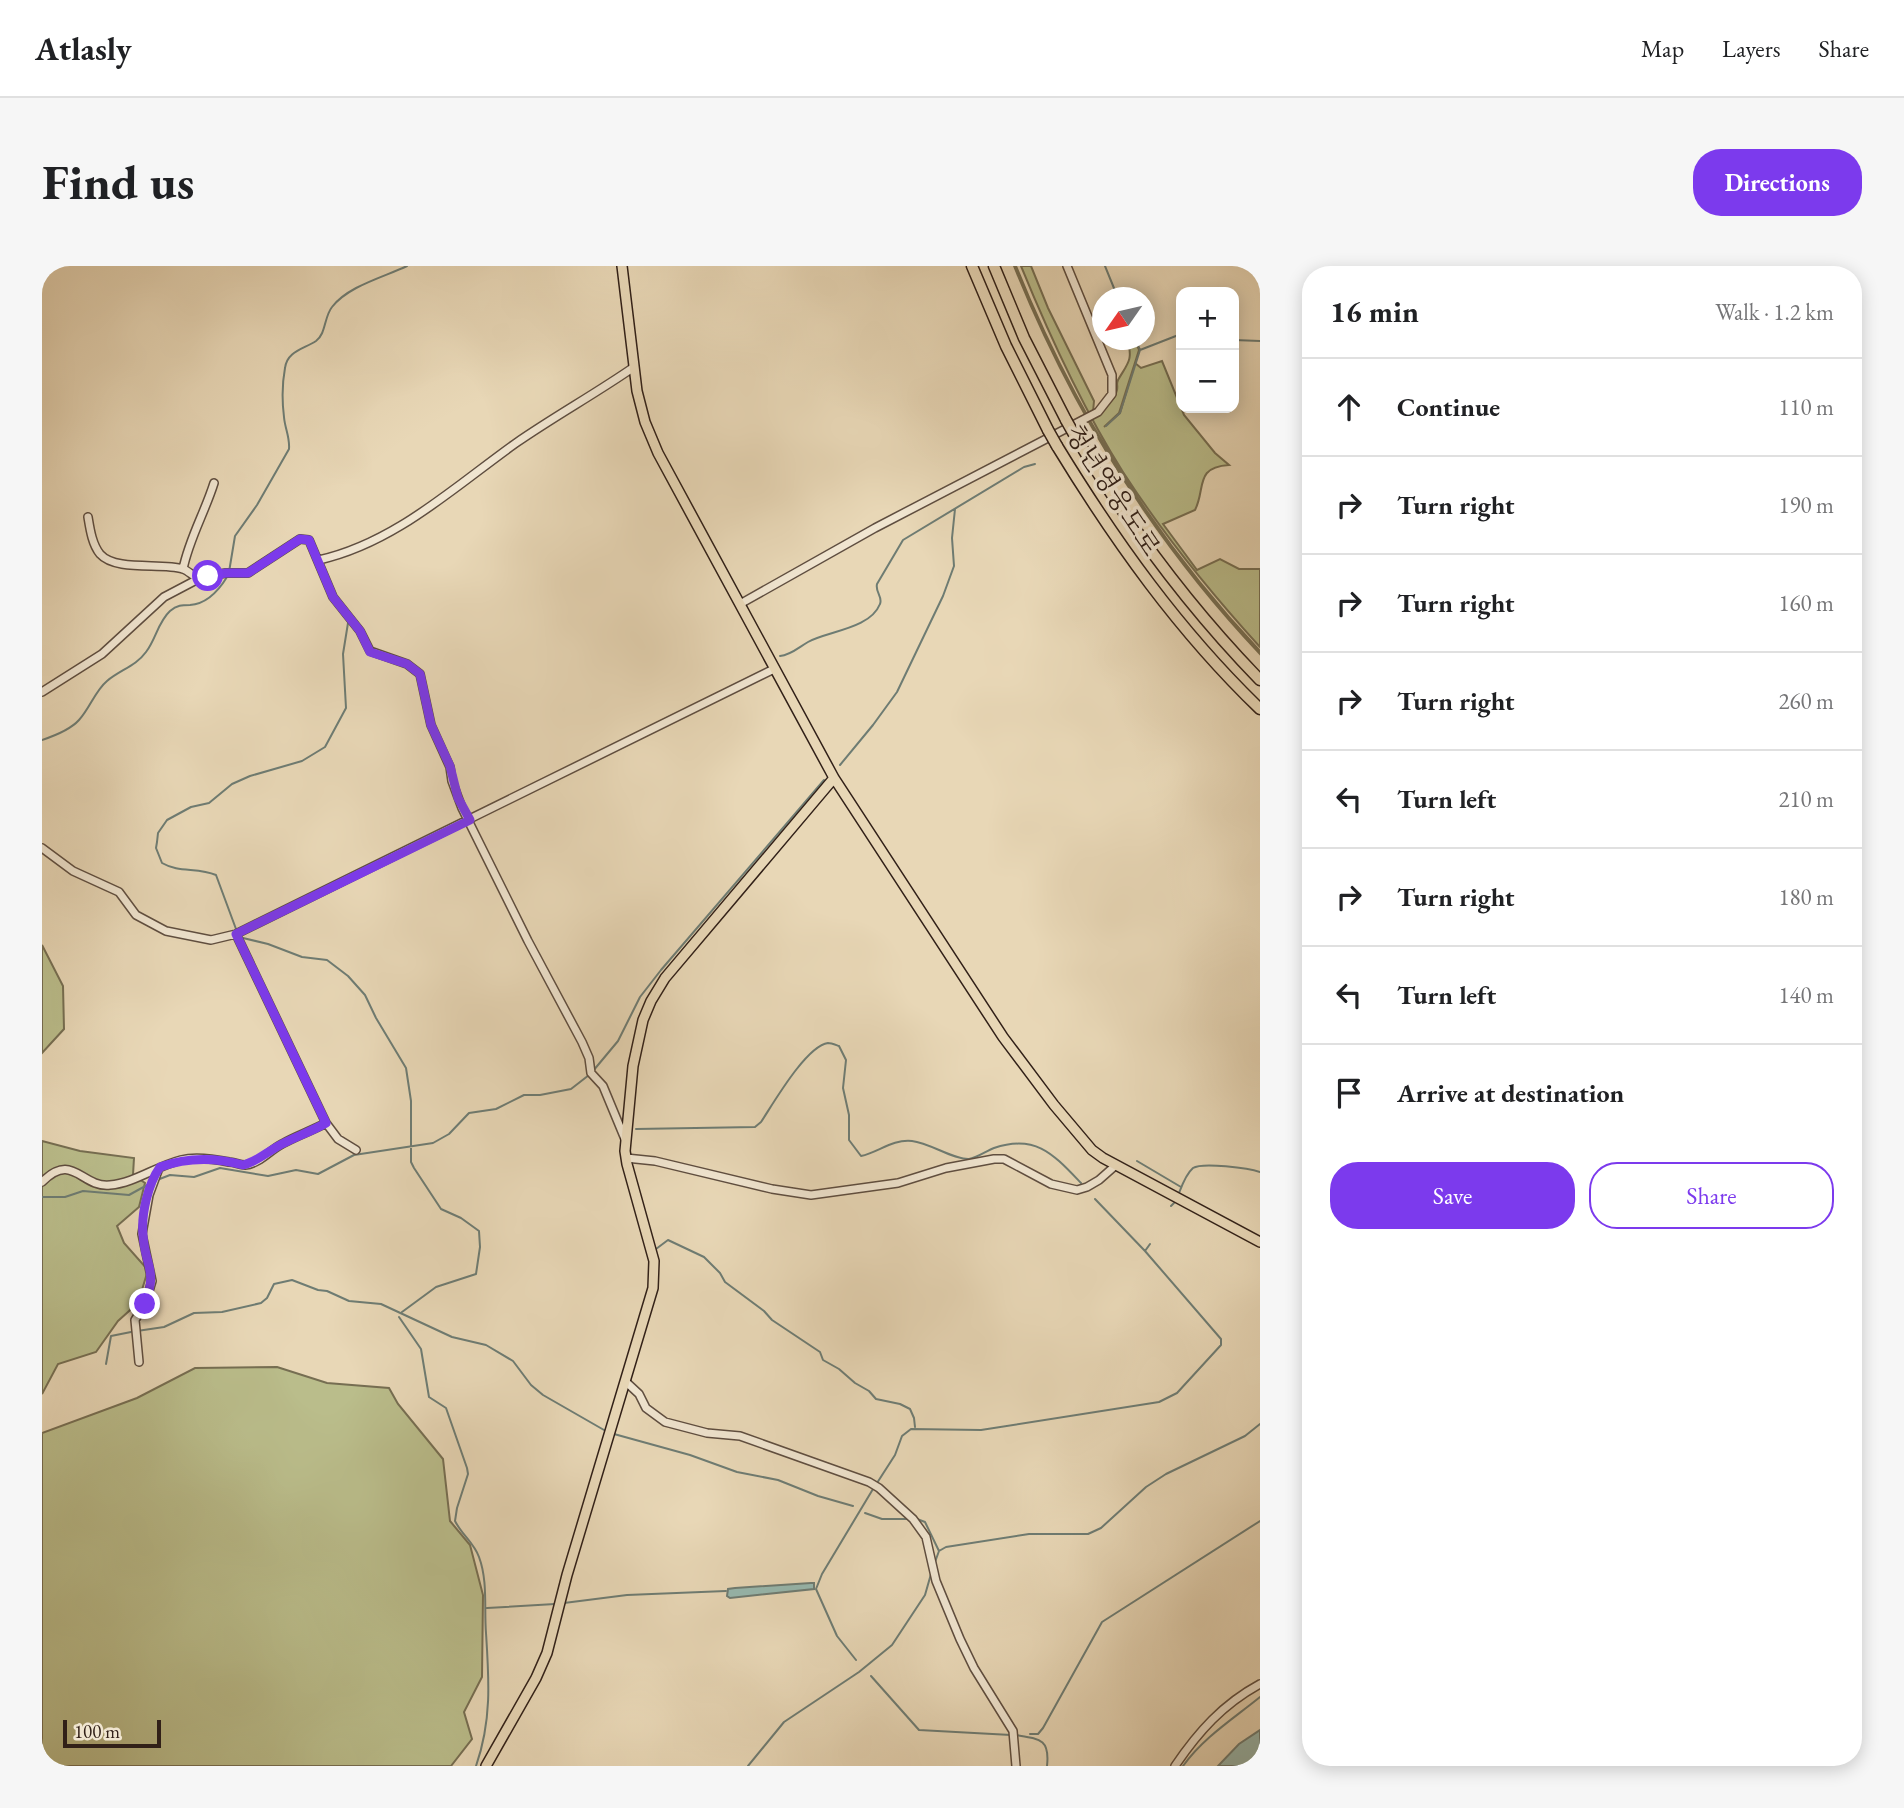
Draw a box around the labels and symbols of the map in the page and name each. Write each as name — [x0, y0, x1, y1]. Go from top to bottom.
north arrow — [1092, 287, 1155, 350]
street label: 청년영웅도로 — [1058, 418, 1168, 562]
route start — [192, 560, 223, 591]
route end — [129, 1288, 160, 1319]
scale bar — [63, 1717, 161, 1749]

